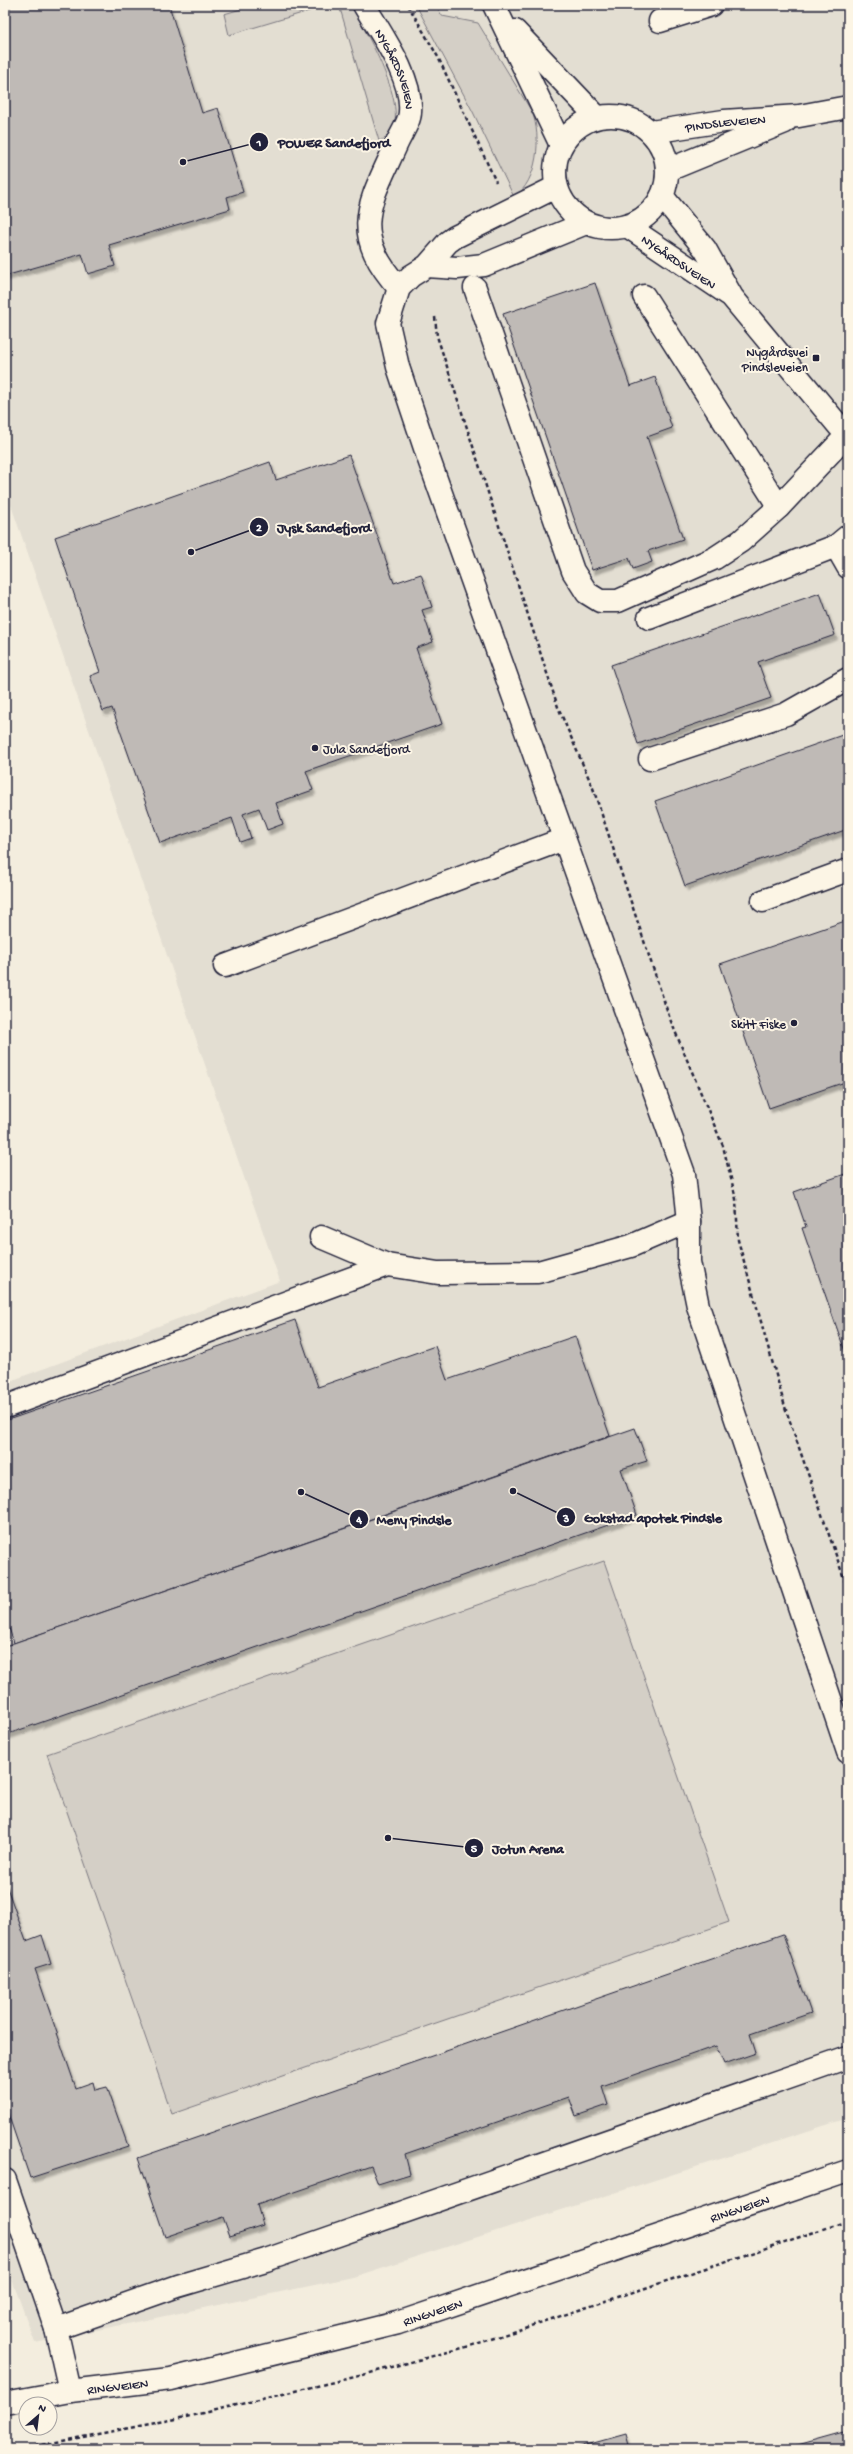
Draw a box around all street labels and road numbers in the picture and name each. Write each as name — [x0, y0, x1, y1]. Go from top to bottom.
street label: NYGÅRDSVEIEN — [370, 27, 415, 110]
street label: PINDSLEVEIEN — [683, 113, 766, 137]
street label: NYGÅRDSVEIEN — [638, 233, 718, 294]
street label: RINGVEIEN — [709, 2193, 772, 2227]
street label: RINGVEIEN — [402, 2297, 465, 2331]
street label: RINGVEIEN — [86, 2377, 149, 2399]

